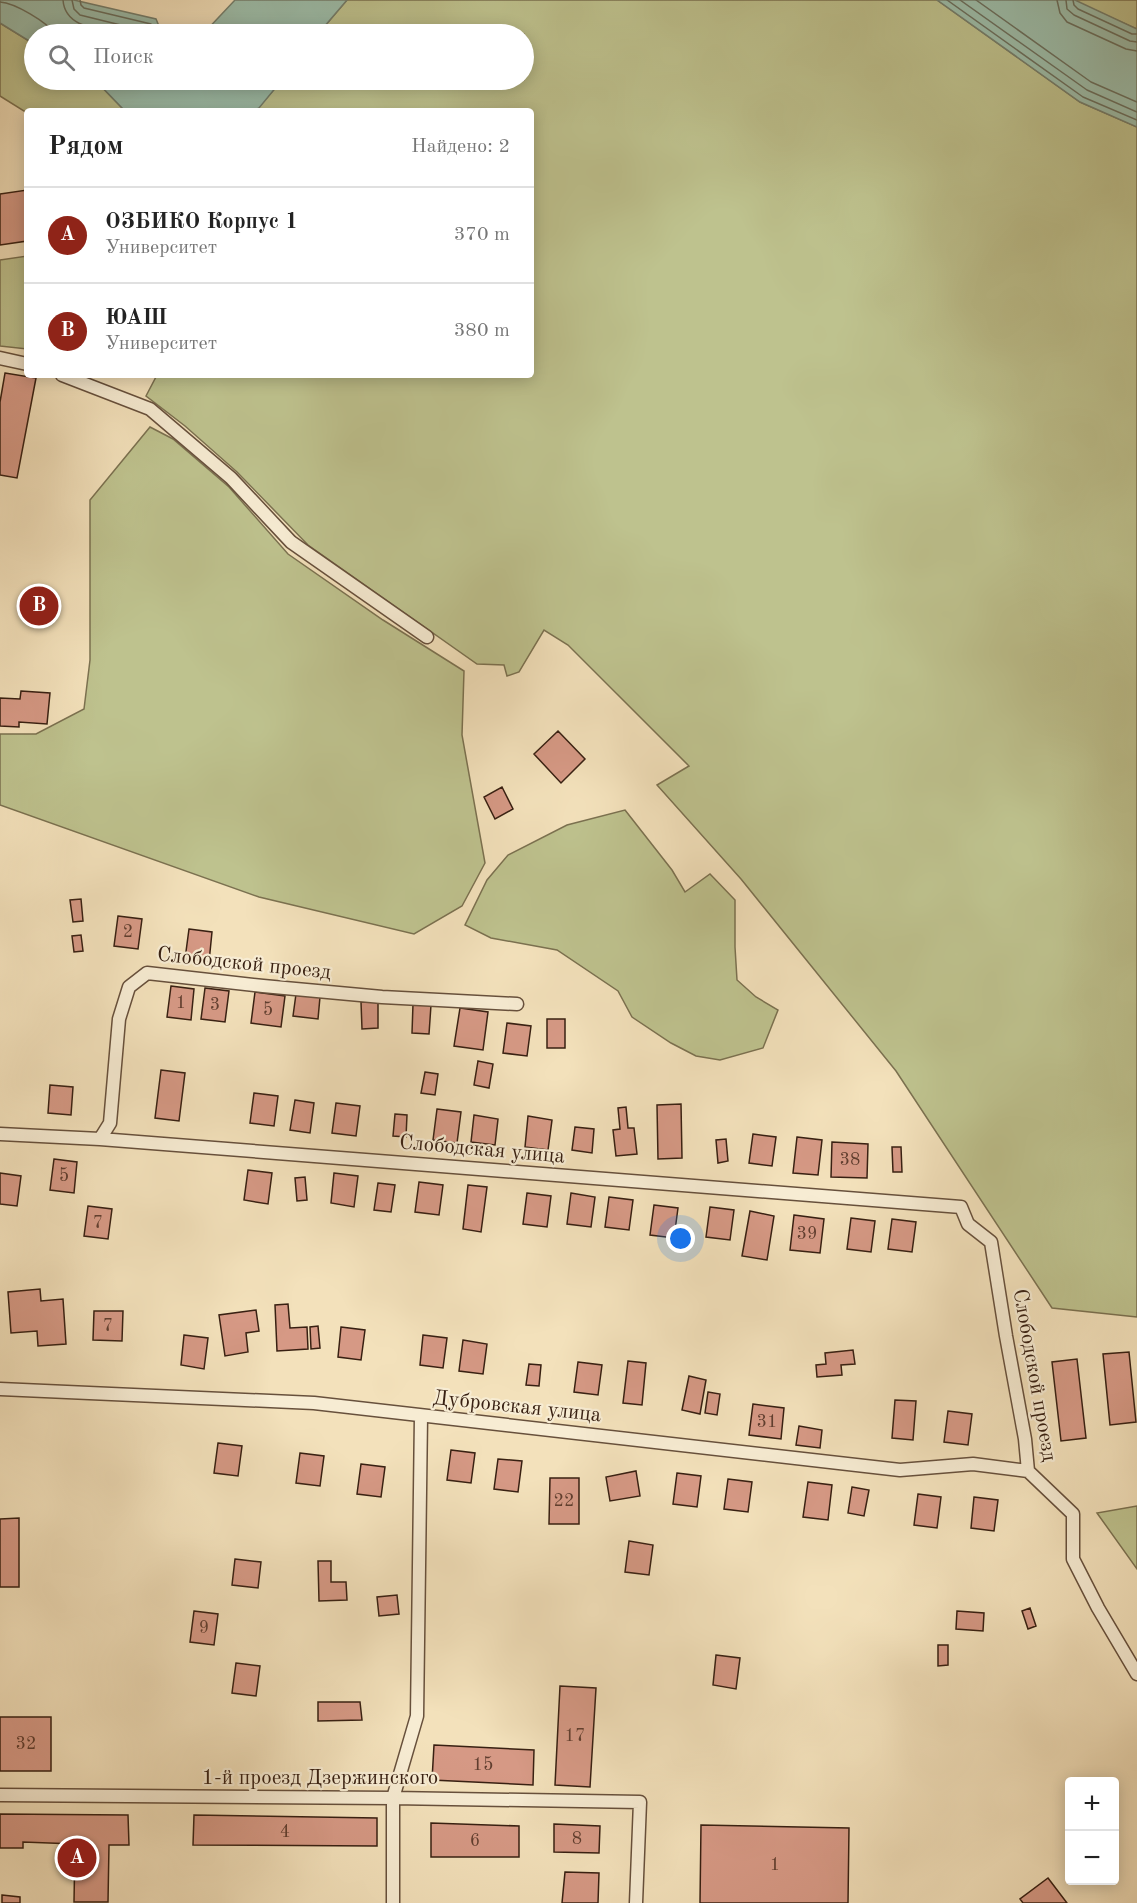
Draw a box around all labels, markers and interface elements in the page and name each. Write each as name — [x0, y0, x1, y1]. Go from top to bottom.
search box — [24, 24, 534, 90]
icon: search — [45, 41, 78, 74]
text: Поиск — [93, 46, 154, 68]
text: Рядом — [48, 134, 123, 160]
text: Найдено: 2 — [411, 137, 510, 157]
text: ОЗБИКО Корпус 1 — [105, 211, 298, 233]
text: A — [60, 225, 75, 245]
text: 370 m — [454, 225, 510, 245]
text: Университет — [105, 238, 217, 258]
text: ЮАШ — [105, 307, 167, 329]
text: B — [60, 321, 75, 341]
text: 380 m — [454, 321, 510, 341]
text: Университет — [105, 334, 217, 354]
pin: B — [20, 584, 58, 628]
house number: 2 — [123, 923, 133, 941]
street label: Слободской проезд — [156, 944, 333, 984]
house number: 1 — [176, 994, 186, 1012]
house number: 3 — [210, 996, 220, 1014]
house number: 5 — [263, 1001, 273, 1019]
street label: Слободская улица — [398, 1132, 566, 1168]
house number: 38 — [840, 1151, 860, 1169]
house number: 5 — [59, 1167, 69, 1185]
house number: 7 — [93, 1214, 103, 1232]
your location — [666, 1224, 695, 1253]
house number: 39 — [797, 1225, 817, 1243]
street label: Слободской проезд — [1008, 1287, 1060, 1464]
house number: 7 — [103, 1317, 113, 1335]
street label: Дубровская улица — [432, 1388, 602, 1426]
house number: 31 — [757, 1413, 777, 1431]
house number: 22 — [554, 1492, 574, 1510]
house number: 9 — [199, 1619, 209, 1637]
house number: 17 — [565, 1727, 585, 1745]
house number: 32 — [16, 1735, 36, 1753]
house number: 15 — [473, 1756, 493, 1774]
street label: 1-й проезд Дзержинского — [202, 1768, 438, 1789]
map controls — [1065, 1777, 1119, 1885]
button: + — [1065, 1777, 1119, 1831]
house number: 4 — [280, 1823, 290, 1841]
house number: 8 — [572, 1830, 582, 1848]
button: − — [1065, 1831, 1119, 1885]
house number: 6 — [470, 1832, 480, 1850]
pin: A — [58, 1836, 97, 1880]
house number: 1 — [770, 1856, 780, 1874]

